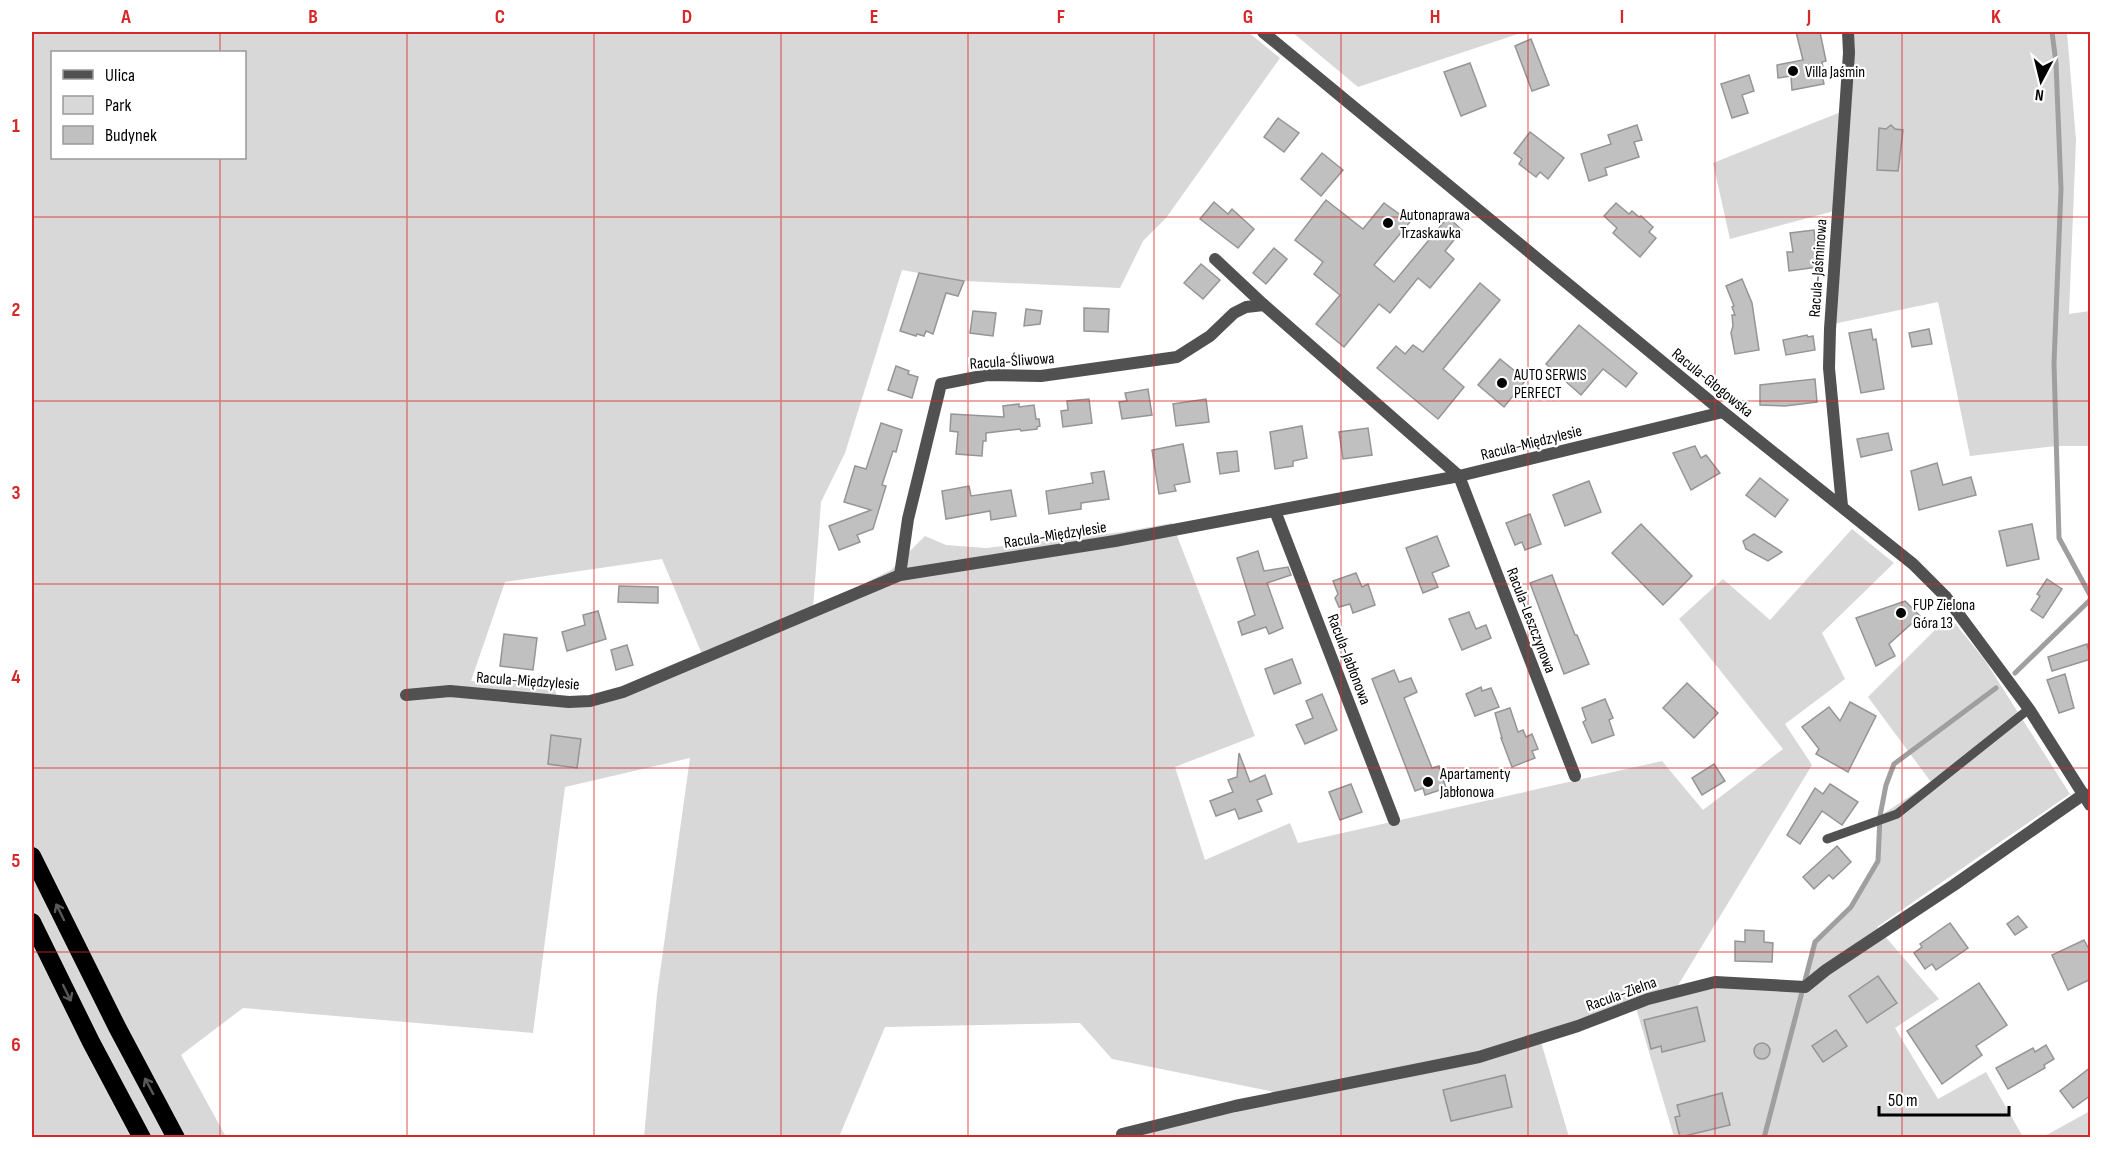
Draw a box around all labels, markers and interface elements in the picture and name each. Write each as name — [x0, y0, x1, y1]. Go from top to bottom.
text: A — [120, 5, 131, 29]
text: B — [308, 5, 318, 29]
text: C — [495, 5, 505, 29]
text: D — [682, 5, 692, 29]
text: E — [870, 5, 878, 29]
text: F — [1057, 5, 1065, 29]
text: G — [1243, 5, 1253, 29]
text: H — [1430, 5, 1440, 29]
text: I — [1620, 5, 1624, 29]
text: J — [1806, 5, 1811, 29]
text: K — [1991, 5, 2001, 29]
legend — [51, 51, 246, 159]
north arrow — [2011, 51, 2071, 111]
place label: Villa Jaśmin — [1805, 63, 1865, 82]
marker: Villa Jaśmin — [1786, 64, 1800, 78]
text: Ulica — [105, 65, 135, 86]
text: N — [2034, 84, 2045, 104]
text: Park — [105, 95, 131, 116]
text: 1 — [12, 114, 20, 138]
text: Budynek — [105, 125, 157, 146]
place label: Autonaprawa Trzaskawka — [1399, 206, 1470, 243]
marker: Autonaprawa Trzaskawka — [1381, 216, 1395, 230]
street label: Racula-Jaśminowa — [1806, 218, 1831, 318]
text: 2 — [12, 298, 20, 322]
street label: Racula-Głogowska — [1668, 345, 1756, 422]
street label: Racula-Śliwowa — [969, 349, 1055, 374]
place label: AUTO SERWIS PERFECT — [1513, 366, 1587, 403]
marker: AUTO SERWIS PERFECT — [1495, 376, 1509, 390]
street label: Racula-Międzylesie — [1479, 422, 1584, 465]
text: 3 — [12, 481, 21, 505]
street label: Racula-Międzylesie — [1003, 518, 1108, 553]
street label: Racula-Leszczynowa — [1502, 565, 1559, 676]
place label: FUP Zielona Góra 13 — [1913, 596, 1975, 633]
marker: FUP Zielona Góra 13 — [1894, 606, 1908, 620]
street label: Racula-Jabłonowa — [1323, 611, 1375, 708]
text: 4 — [11, 665, 21, 689]
street label: Racula-Międzylesie — [476, 668, 580, 695]
place label: Apartamenty Jabłonowa — [1439, 765, 1510, 802]
marker: Apartamenty Jabłonowa — [1421, 775, 1435, 789]
text: 5 — [12, 849, 21, 873]
one-way arrow — [53, 904, 65, 922]
street label: Racula-Zielna — [1584, 973, 1659, 1016]
one-way arrow — [61, 984, 73, 1002]
text: 6 — [11, 1033, 21, 1057]
one-way arrow — [143, 1078, 155, 1095]
scale bar — [1879, 1079, 2010, 1117]
text: 50 m — [1888, 1090, 1918, 1111]

